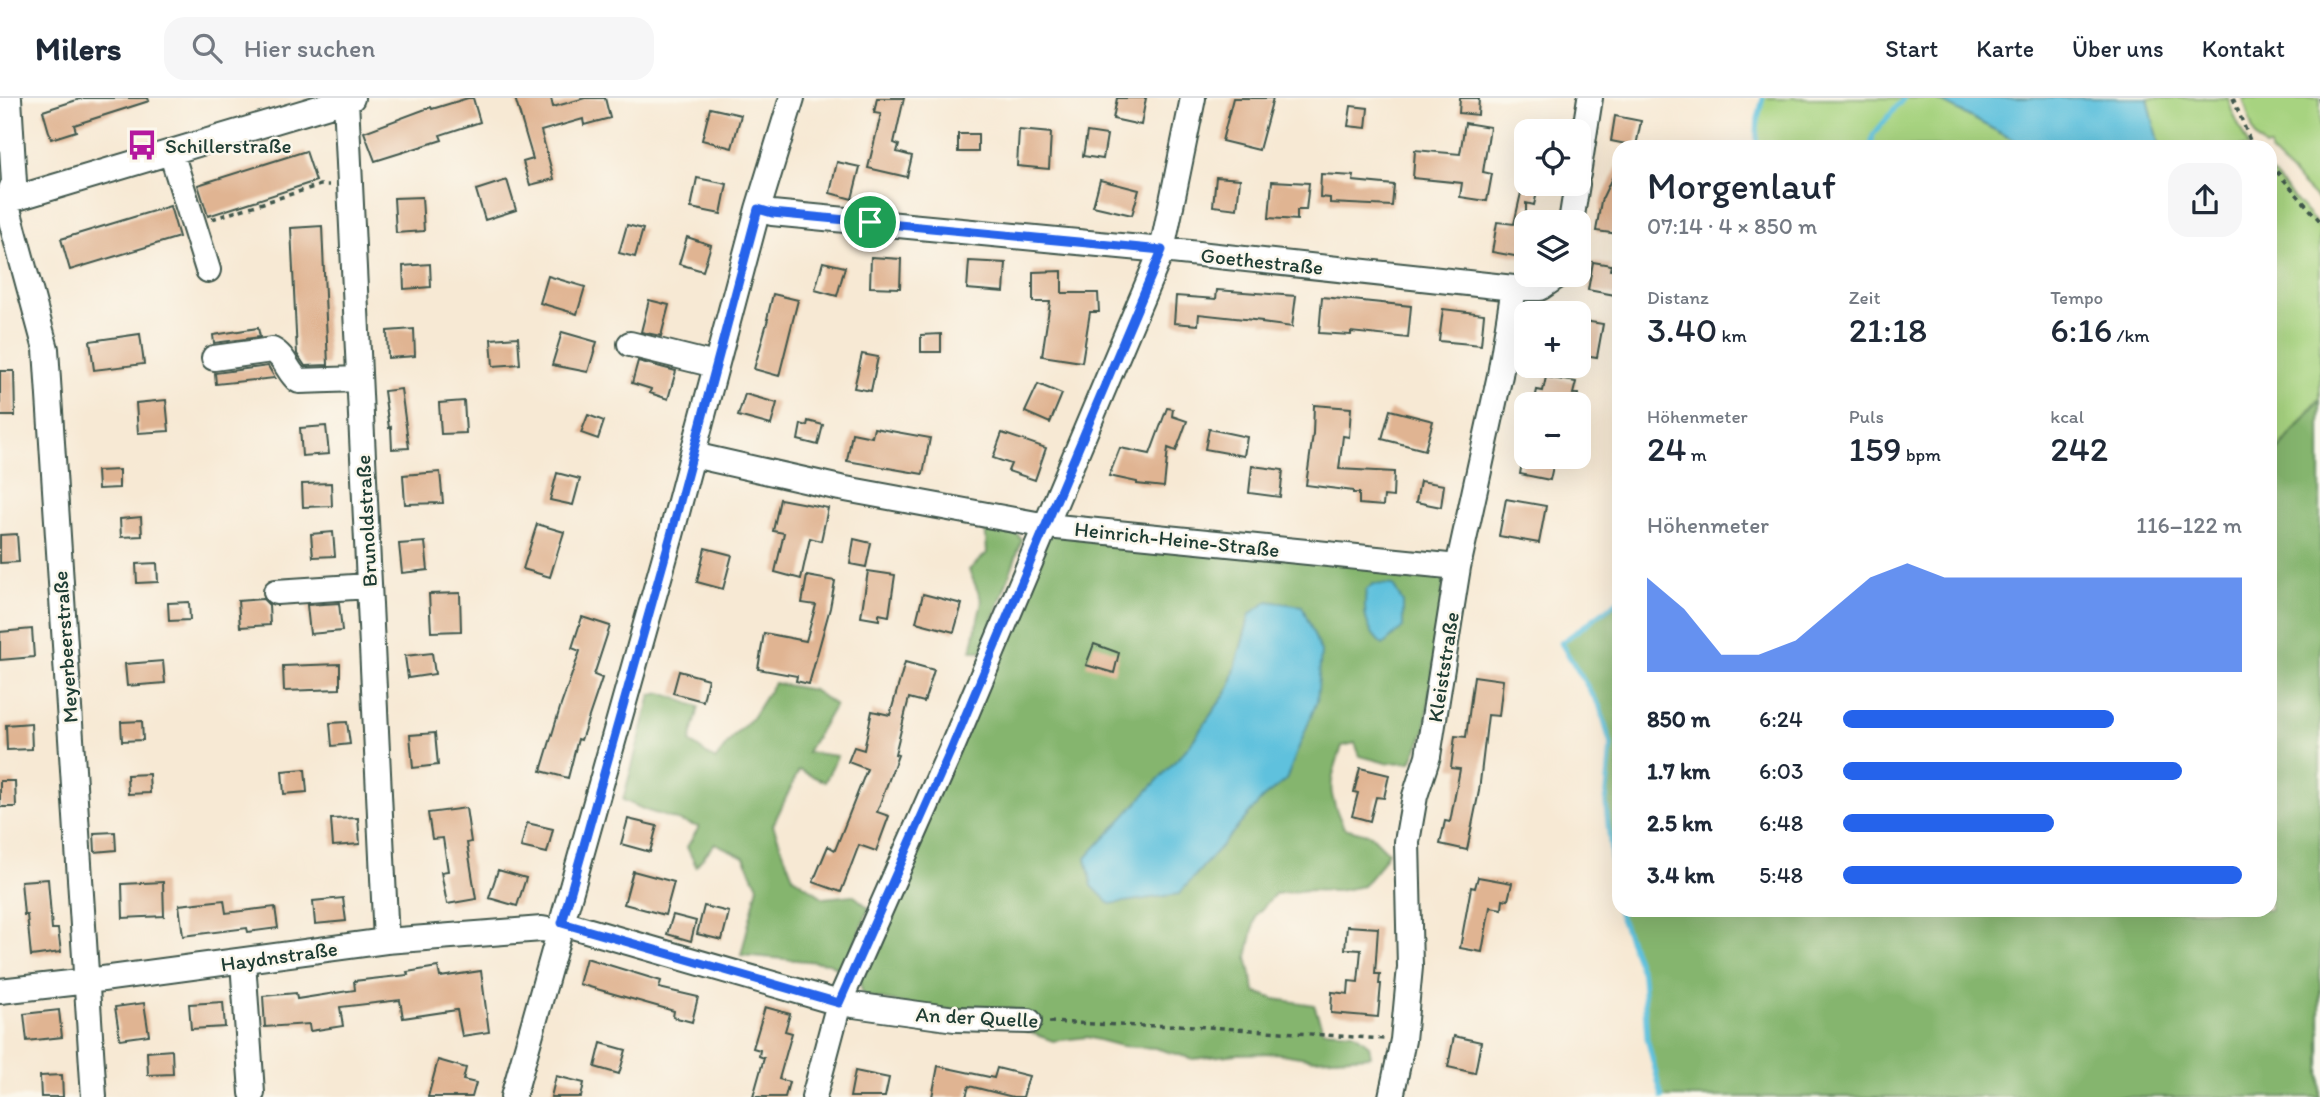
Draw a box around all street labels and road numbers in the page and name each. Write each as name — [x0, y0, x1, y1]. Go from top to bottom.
street label: Goethestraße — [1200, 242, 1324, 280]
street label: Brunoldstraße — [350, 454, 382, 588]
street label: Heinrich-Heine-Straße — [1073, 516, 1281, 562]
street label: Meyerbeerstraße — [47, 570, 83, 724]
street label: Kleiststraße — [1422, 610, 1464, 724]
street label: Haydnstraße — [219, 935, 339, 977]
street label: An der Quelle — [915, 1001, 1039, 1033]

